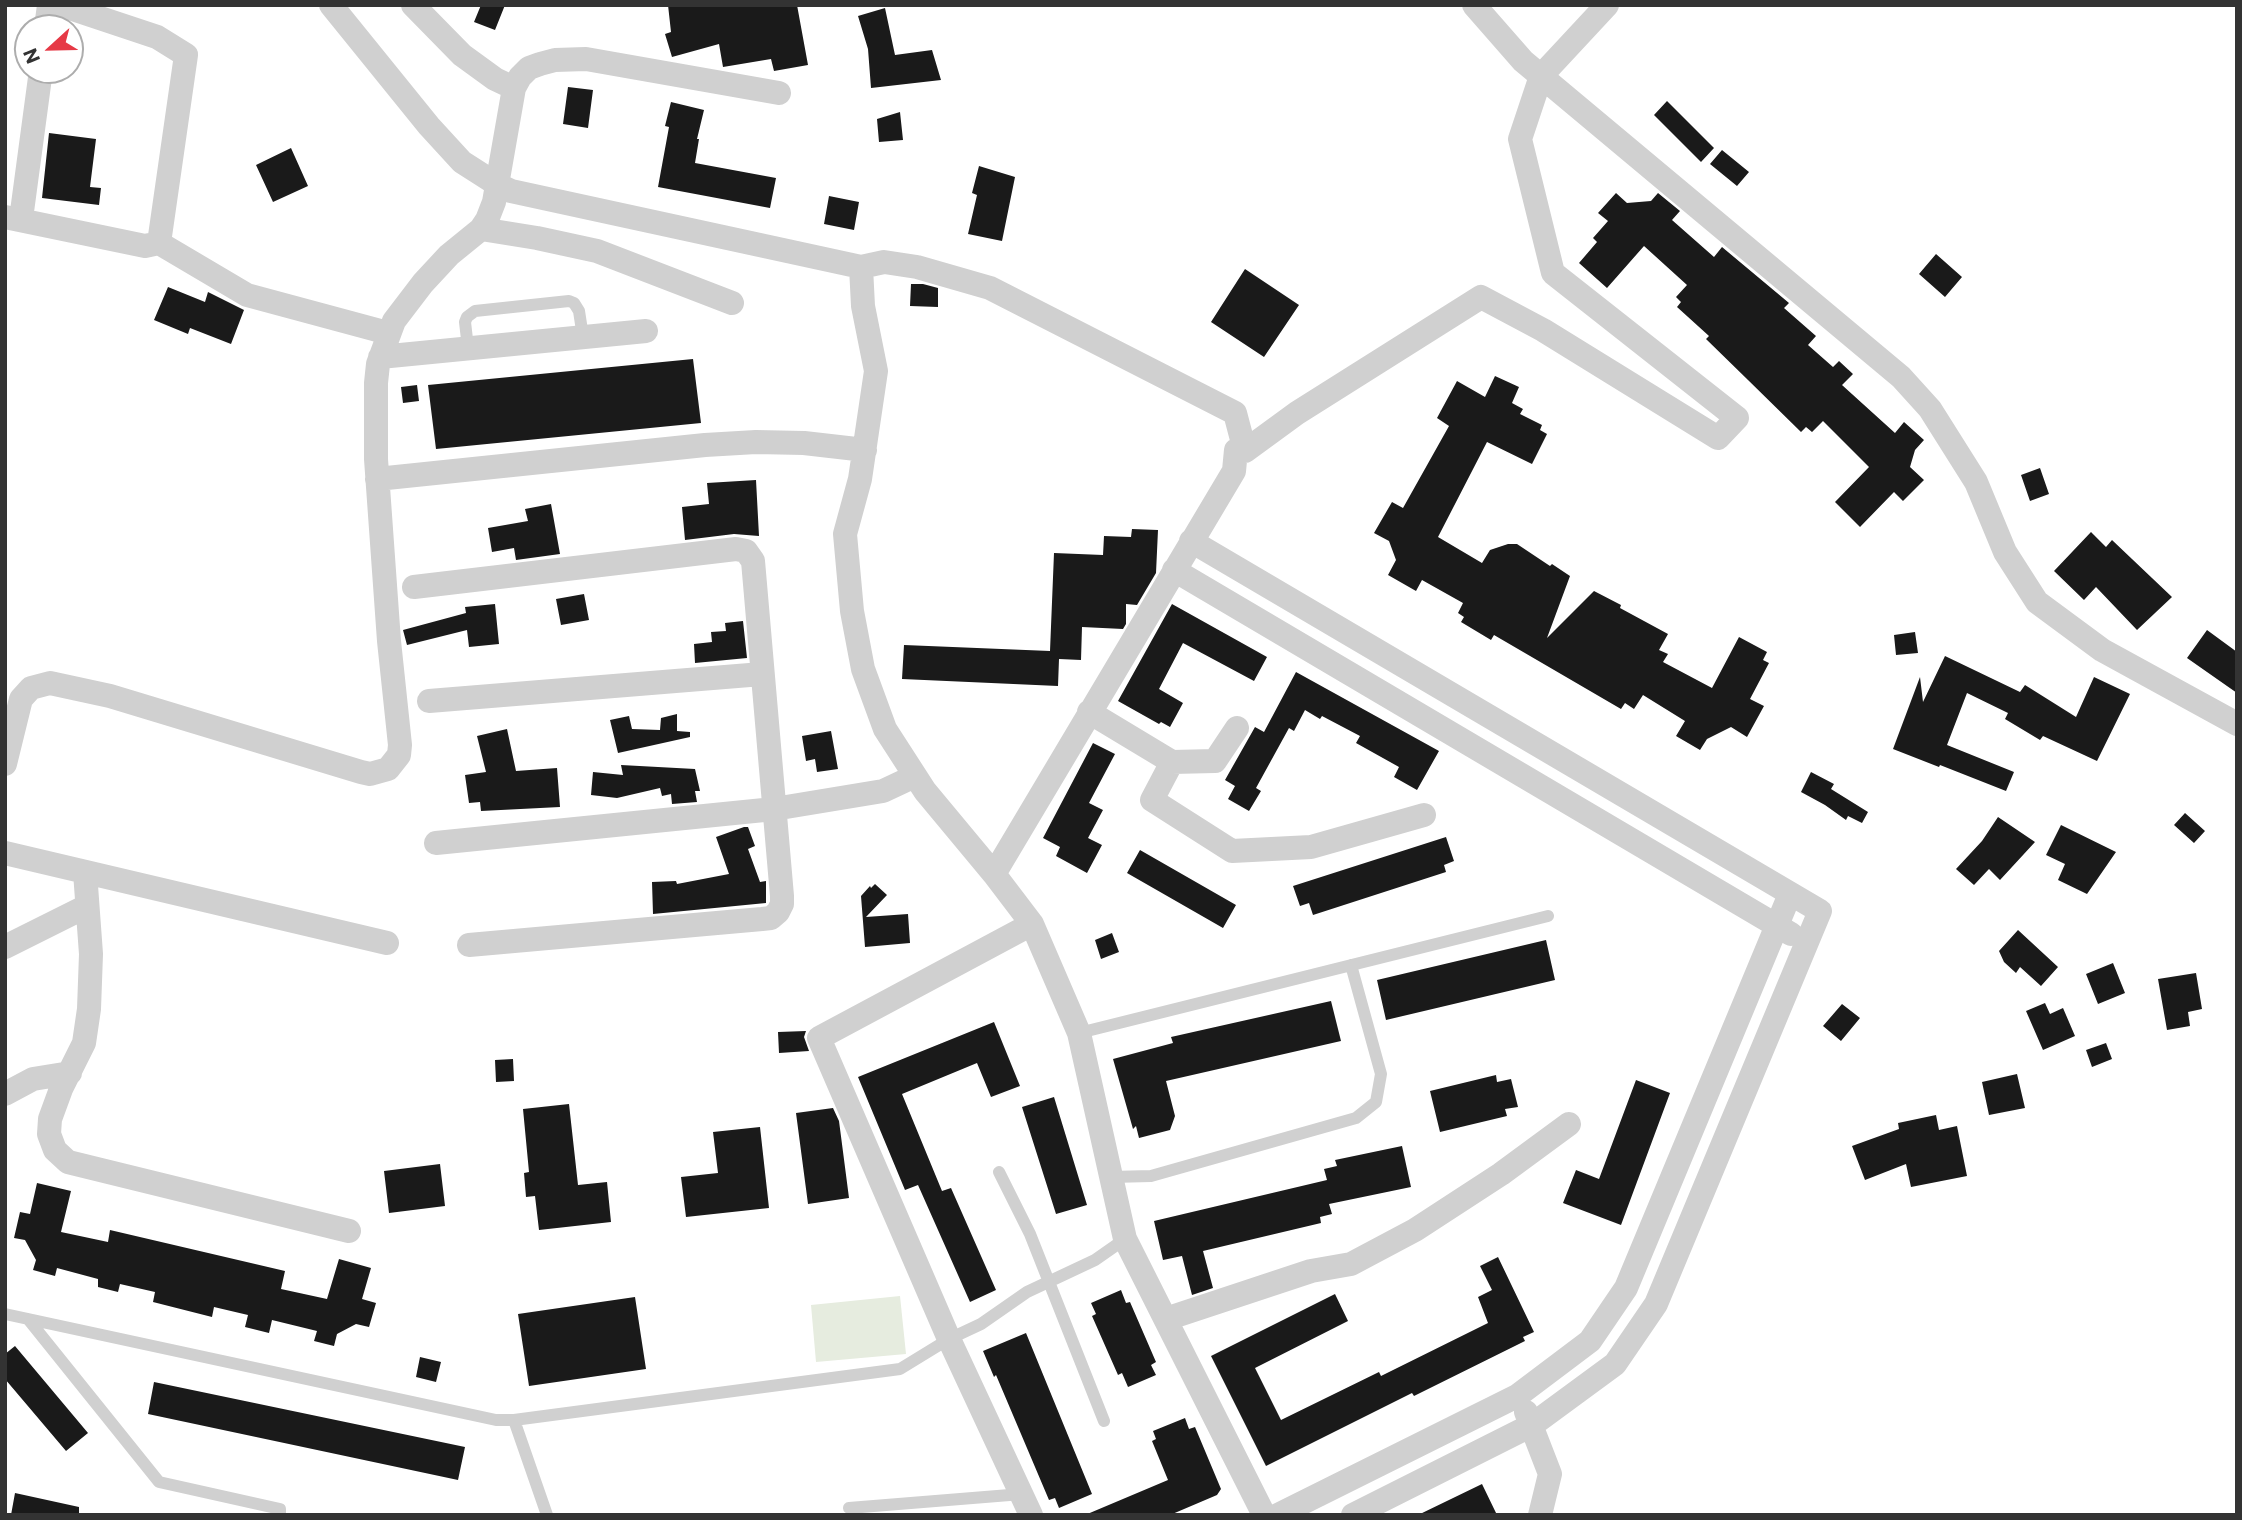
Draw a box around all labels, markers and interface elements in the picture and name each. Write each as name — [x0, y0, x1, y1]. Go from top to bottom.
north arrow — [14, 14, 84, 84]
text: N — [18, 45, 44, 67]

